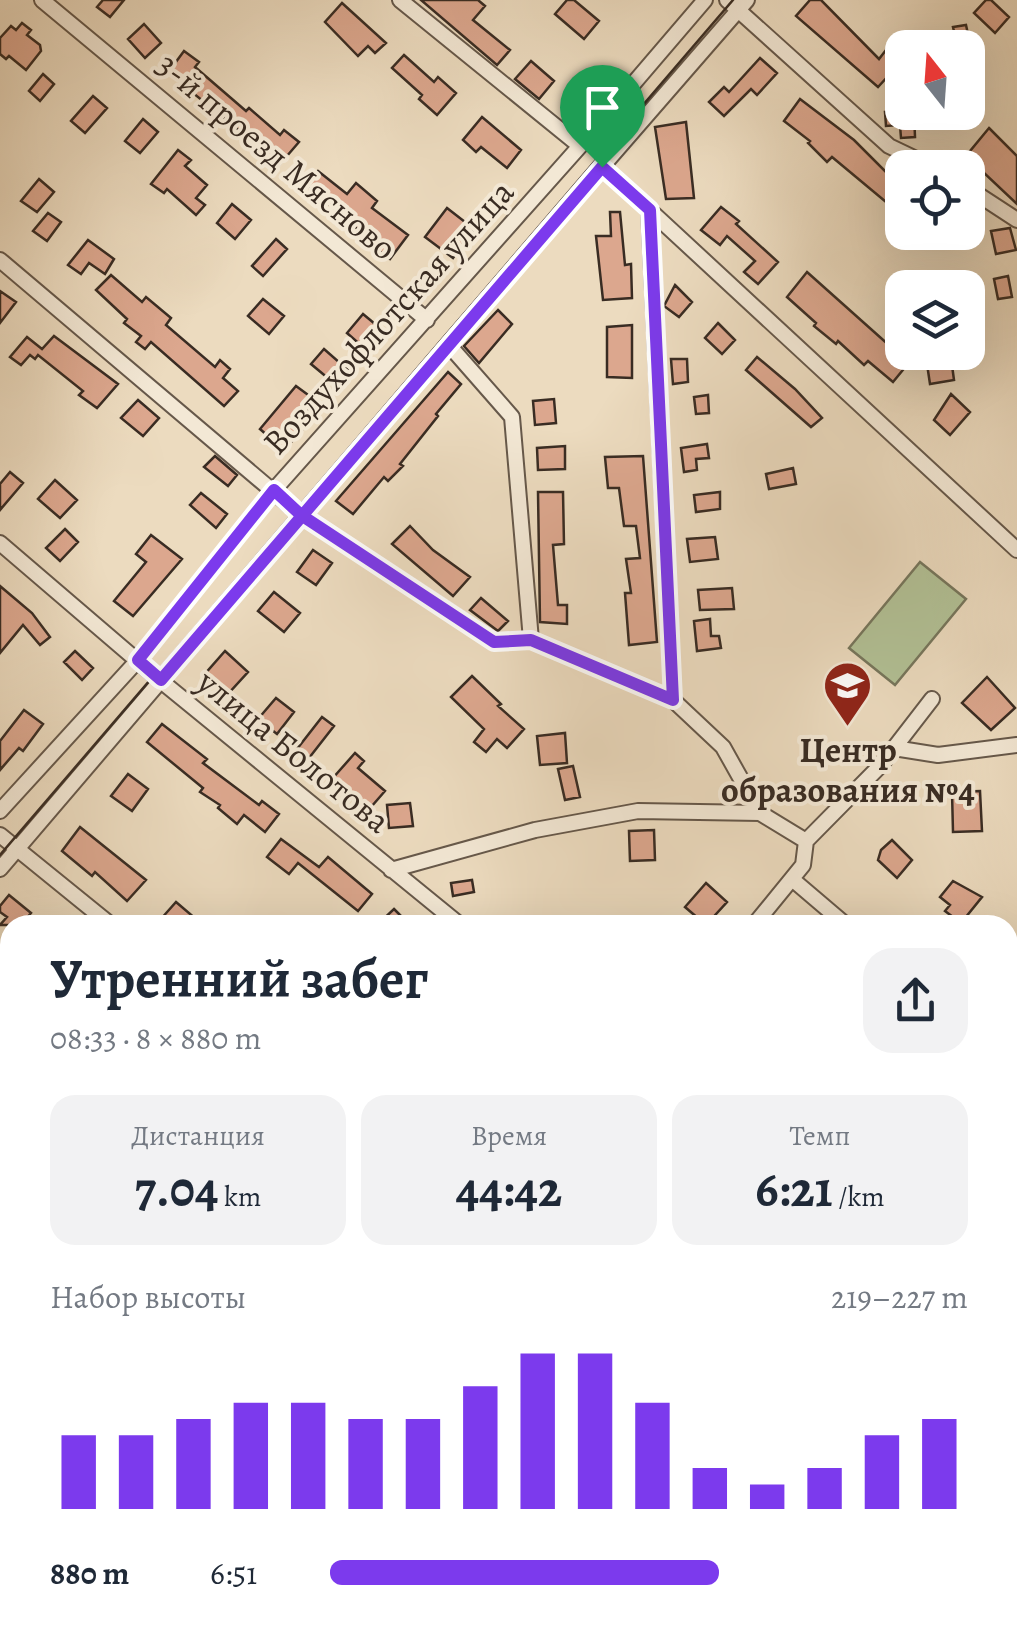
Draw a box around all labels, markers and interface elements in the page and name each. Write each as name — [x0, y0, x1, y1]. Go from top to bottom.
north arrow — [885, 30, 985, 130]
map controls — [885, 30, 985, 370]
street label: 3-й проезд Мясново — [146, 41, 408, 271]
pin — [560, 65, 645, 168]
icon: arrive — [575, 80, 630, 135]
button: locate — [885, 150, 985, 250]
street label: Воздухофлотская улица — [252, 169, 524, 465]
button: layers — [885, 270, 985, 370]
street label: улица Болотова — [186, 657, 401, 844]
school or university icon: Центр образования №4 — [822, 660, 874, 728]
place label: Центр образования №4 — [721, 726, 975, 814]
text: Утренний забег — [50, 941, 428, 1016]
button: share — [863, 948, 968, 1053]
text: 08:33 · 8 × 880 m — [50, 1016, 261, 1060]
text: Дистанция — [131, 1117, 265, 1155]
text: Время — [471, 1117, 547, 1155]
text: Темп — [789, 1117, 851, 1155]
text: 7.04 — [135, 1155, 218, 1223]
text: 44:42 — [456, 1155, 562, 1223]
text: 6:21 — [755, 1155, 833, 1223]
text: km — [218, 1178, 261, 1216]
text: /km — [833, 1178, 885, 1216]
text: Набор высоты — [50, 1275, 246, 1319]
text: 219–227 m — [831, 1275, 968, 1319]
text: 880 m — [50, 1551, 129, 1595]
text: 6:51 — [210, 1551, 257, 1595]

